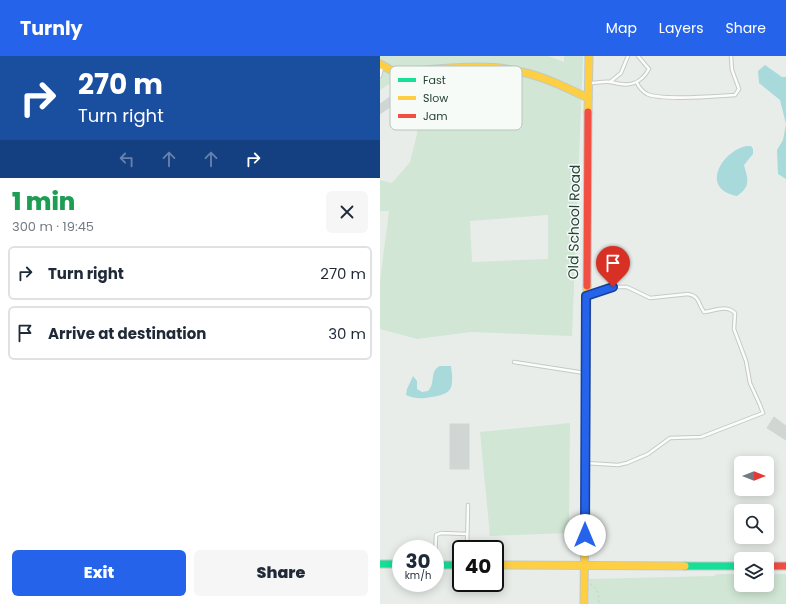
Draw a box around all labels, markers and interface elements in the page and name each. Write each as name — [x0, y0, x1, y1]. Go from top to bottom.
text: Turnly — [20, 15, 83, 42]
text: Map — [606, 18, 637, 38]
text: Layers — [659, 18, 703, 38]
text: Share — [725, 18, 766, 38]
text: 270 m — [78, 65, 163, 104]
legend — [390, 66, 522, 130]
icon: right — [12, 72, 64, 124]
text: Fast — [423, 72, 446, 88]
text: Slow — [423, 90, 448, 106]
text: Turn right — [78, 103, 164, 128]
text: Jam — [423, 108, 448, 124]
icon: left — [116, 148, 138, 170]
icon: ahead — [158, 148, 180, 170]
icon: ahead — [200, 148, 222, 170]
icon: right — [242, 148, 264, 170]
street label: Old School Road — [563, 164, 585, 280]
text: 1 min — [12, 185, 75, 218]
button: close — [326, 191, 368, 233]
text: 300 m · 19:45 — [12, 217, 94, 236]
pin — [596, 246, 630, 287]
icon: arrive — [602, 252, 624, 274]
icon: right — [14, 262, 36, 284]
text: Turn right — [48, 263, 124, 284]
text: 270 m — [320, 263, 366, 284]
icon: arrive — [14, 322, 36, 344]
text: Arrive at destination — [48, 323, 206, 344]
text: 30 m — [328, 323, 366, 344]
north arrow — [734, 456, 774, 496]
map controls — [734, 456, 774, 592]
button: search — [734, 504, 774, 544]
position arrow — [564, 514, 606, 556]
speed limit sign: 40 — [452, 540, 504, 592]
text: 30 — [405, 547, 431, 575]
button: Exit — [12, 550, 186, 596]
button: Share — [194, 550, 368, 596]
button: layers — [734, 552, 774, 592]
text: km/h — [405, 568, 431, 583]

